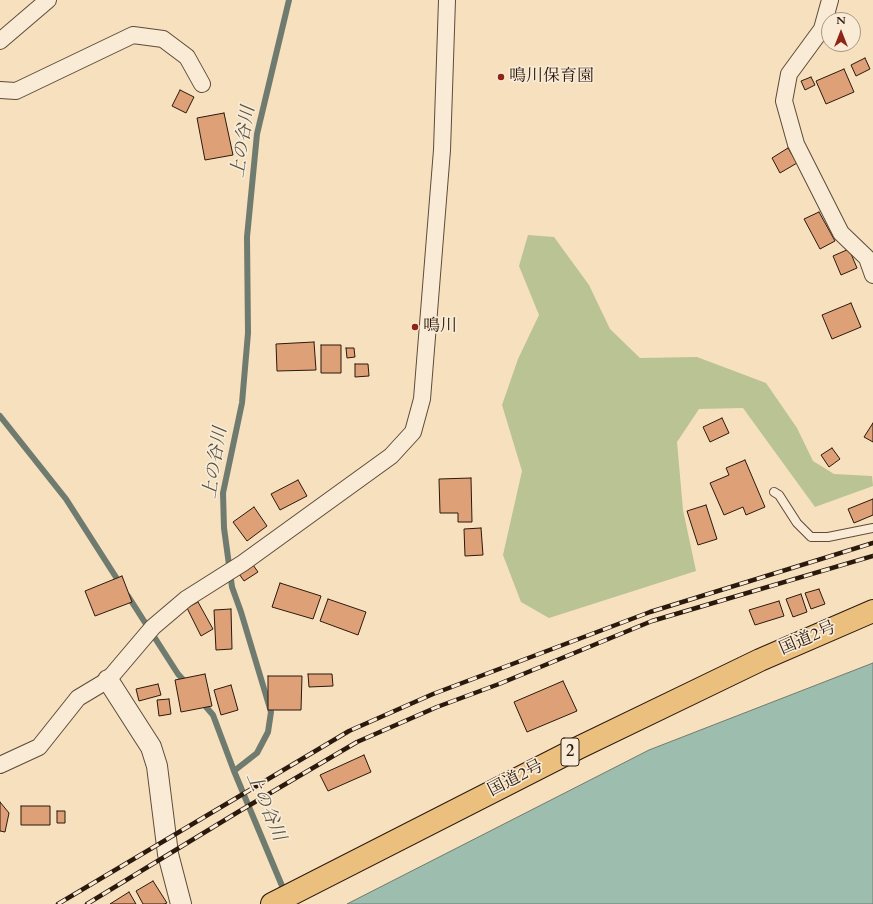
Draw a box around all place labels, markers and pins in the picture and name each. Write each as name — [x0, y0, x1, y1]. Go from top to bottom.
place label: 鳴川保育園 — [509, 67, 594, 87]
marker: 鳴川保育園 — [496, 72, 506, 82]
place label: 鳴川 — [423, 317, 457, 337]
marker: 鳴川 — [410, 322, 420, 332]

